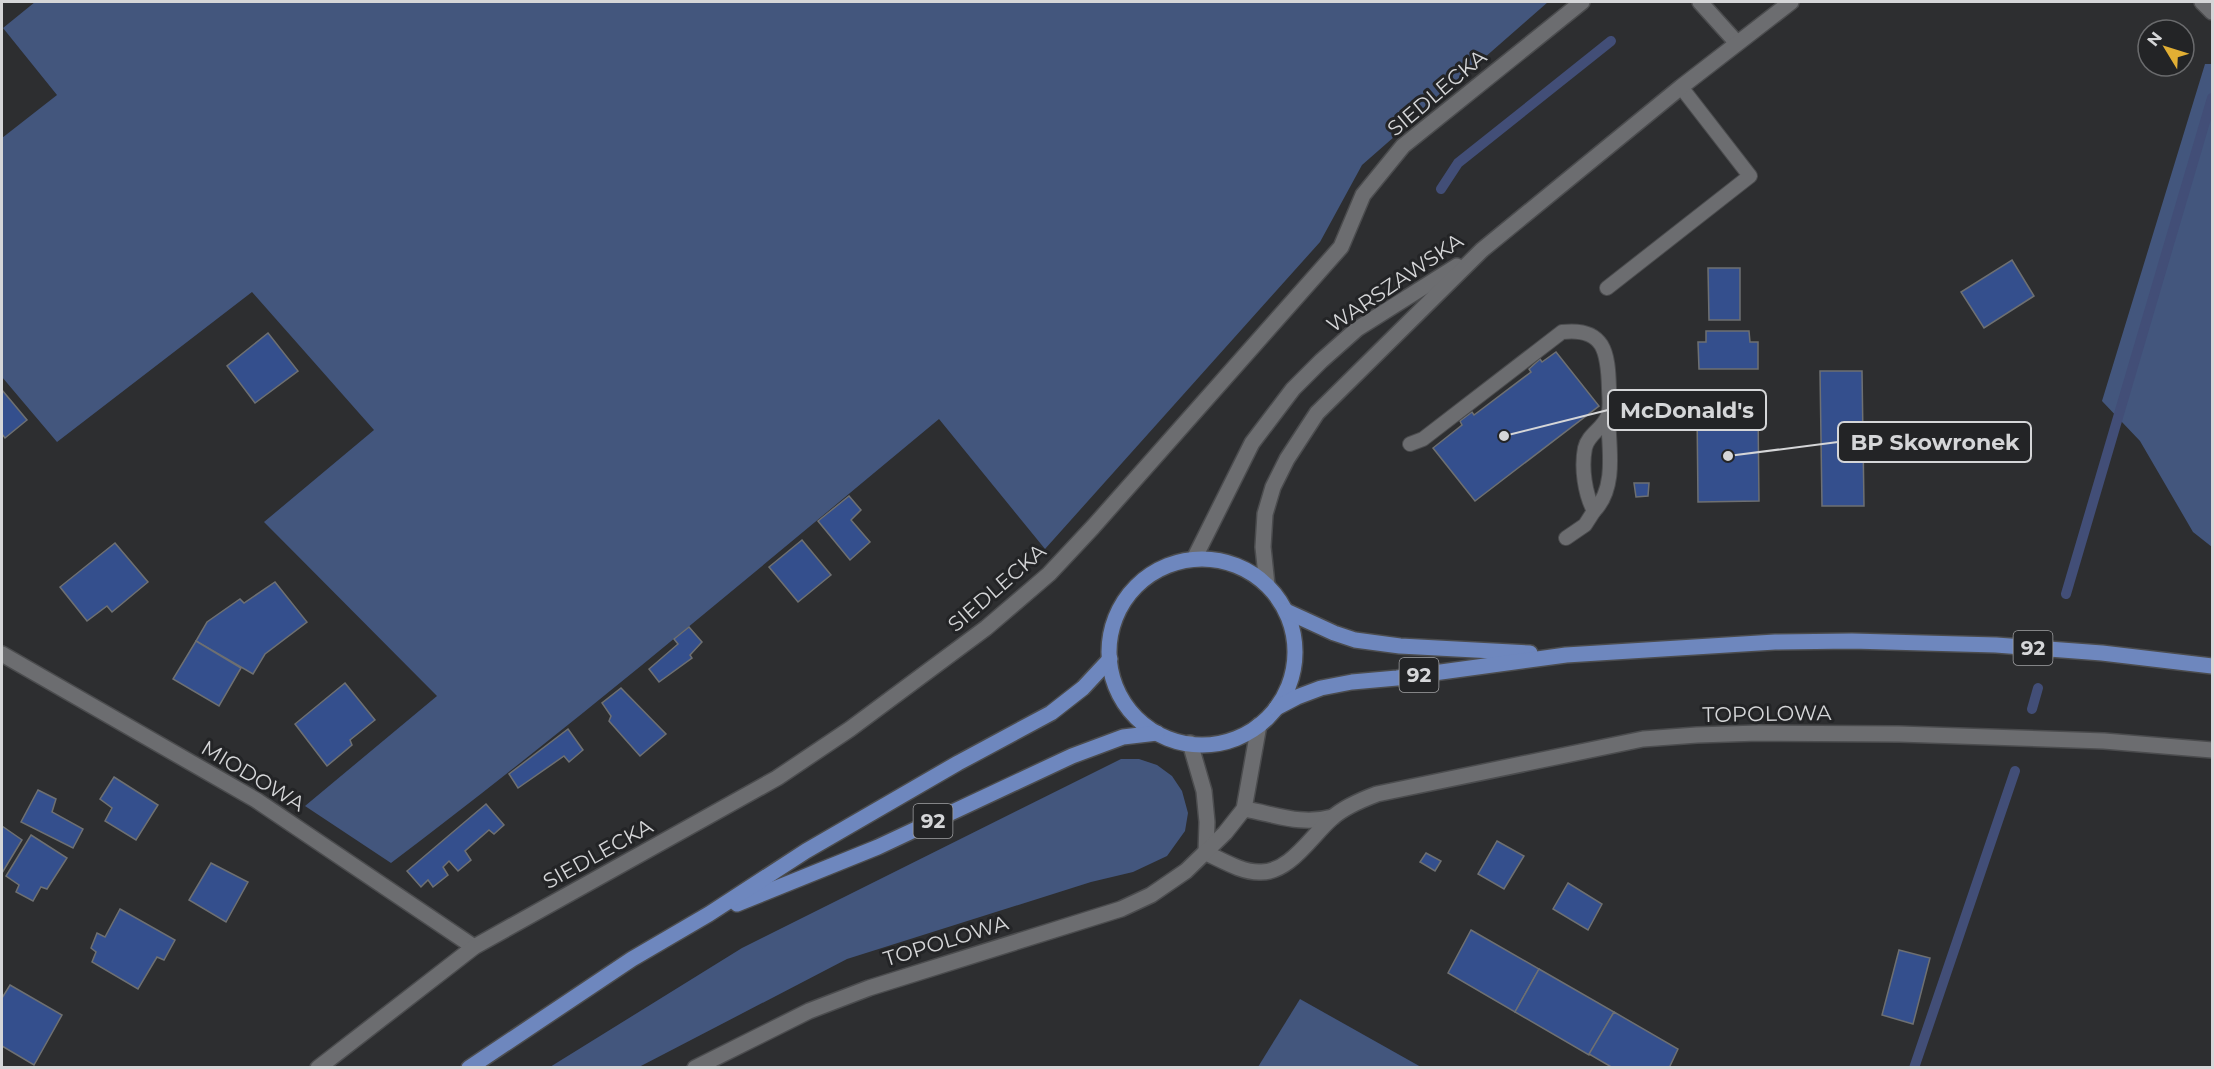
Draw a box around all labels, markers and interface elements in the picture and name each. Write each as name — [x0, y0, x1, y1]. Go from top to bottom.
north arrow — [2136, 18, 2196, 78]
text: N — [2143, 28, 2166, 50]
street label: SIEDLECKA — [1382, 43, 1492, 141]
street label: WARSZAWSKA — [1322, 227, 1468, 337]
callout: McDonald's — [1608, 390, 1766, 430]
text: McDonald's — [1620, 397, 1754, 424]
callout: BP Skowronek — [1838, 422, 2031, 462]
text: BP Skowronek — [1850, 429, 2020, 456]
street label: SIEDLECKA — [943, 538, 1051, 637]
road number: 92 — [2014, 631, 2052, 665]
road number: 92 — [1400, 658, 1438, 692]
street label: TOPOLOWA — [1702, 700, 1833, 727]
street label: MIODOWA — [197, 735, 310, 817]
road number: 92 — [914, 804, 952, 838]
street label: SIEDLECKA — [539, 813, 658, 894]
street label: TOPOLOWA — [880, 909, 1012, 971]

